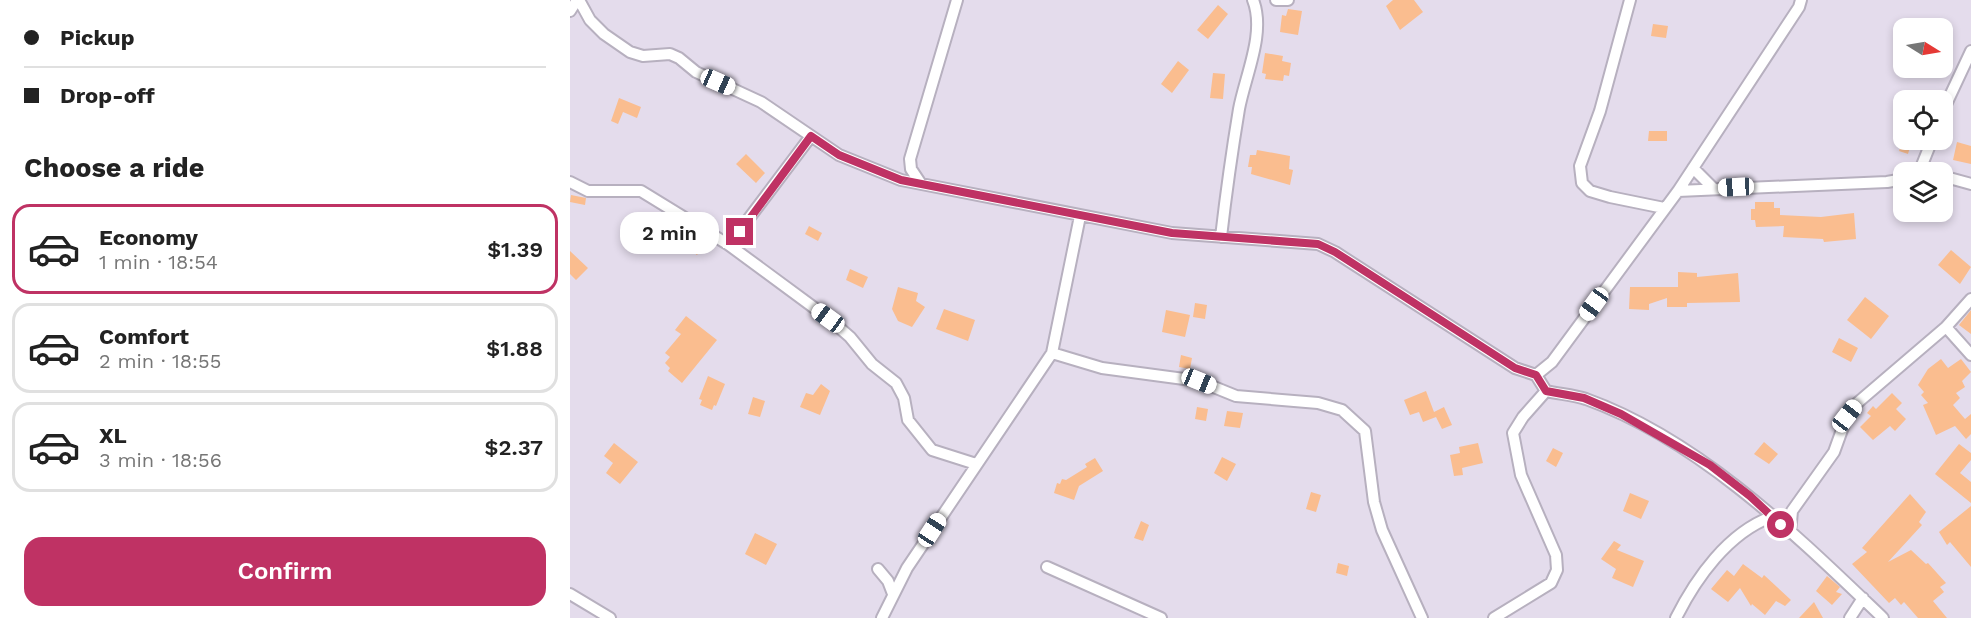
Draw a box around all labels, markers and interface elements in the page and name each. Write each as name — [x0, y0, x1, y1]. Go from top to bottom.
north arrow — [1893, 18, 1953, 78]
map controls — [1893, 18, 1953, 222]
text: Pickup — [60, 25, 135, 50]
car — [698, 66, 738, 98]
text: Drop-off — [60, 83, 155, 108]
button: locate — [1893, 90, 1953, 150]
text: Choose a ride — [24, 152, 204, 184]
button: layers — [1893, 162, 1953, 222]
car — [1718, 177, 1754, 197]
callout: 2 min — [620, 211, 719, 253]
route end — [726, 218, 753, 245]
text: 2 min — [642, 221, 697, 245]
icon: car — [27, 222, 81, 276]
text: Economy — [99, 225, 198, 250]
text: $1.39 — [487, 237, 543, 262]
text: 1 min · 18:54 — [99, 250, 218, 274]
car — [1576, 284, 1612, 324]
car — [808, 300, 848, 336]
icon: car — [27, 321, 81, 375]
text: Comfort — [99, 324, 189, 349]
text: $1.88 — [486, 336, 543, 361]
text: 2 min · 18:55 — [99, 349, 221, 373]
car — [1179, 366, 1219, 396]
car — [1829, 396, 1865, 436]
icon: car — [27, 420, 81, 474]
text: XL — [99, 423, 127, 448]
text: $2.37 — [485, 435, 543, 460]
text: 3 min · 18:56 — [99, 448, 222, 472]
car — [915, 510, 949, 550]
route start — [1767, 511, 1794, 538]
button: Confirm — [24, 537, 546, 606]

